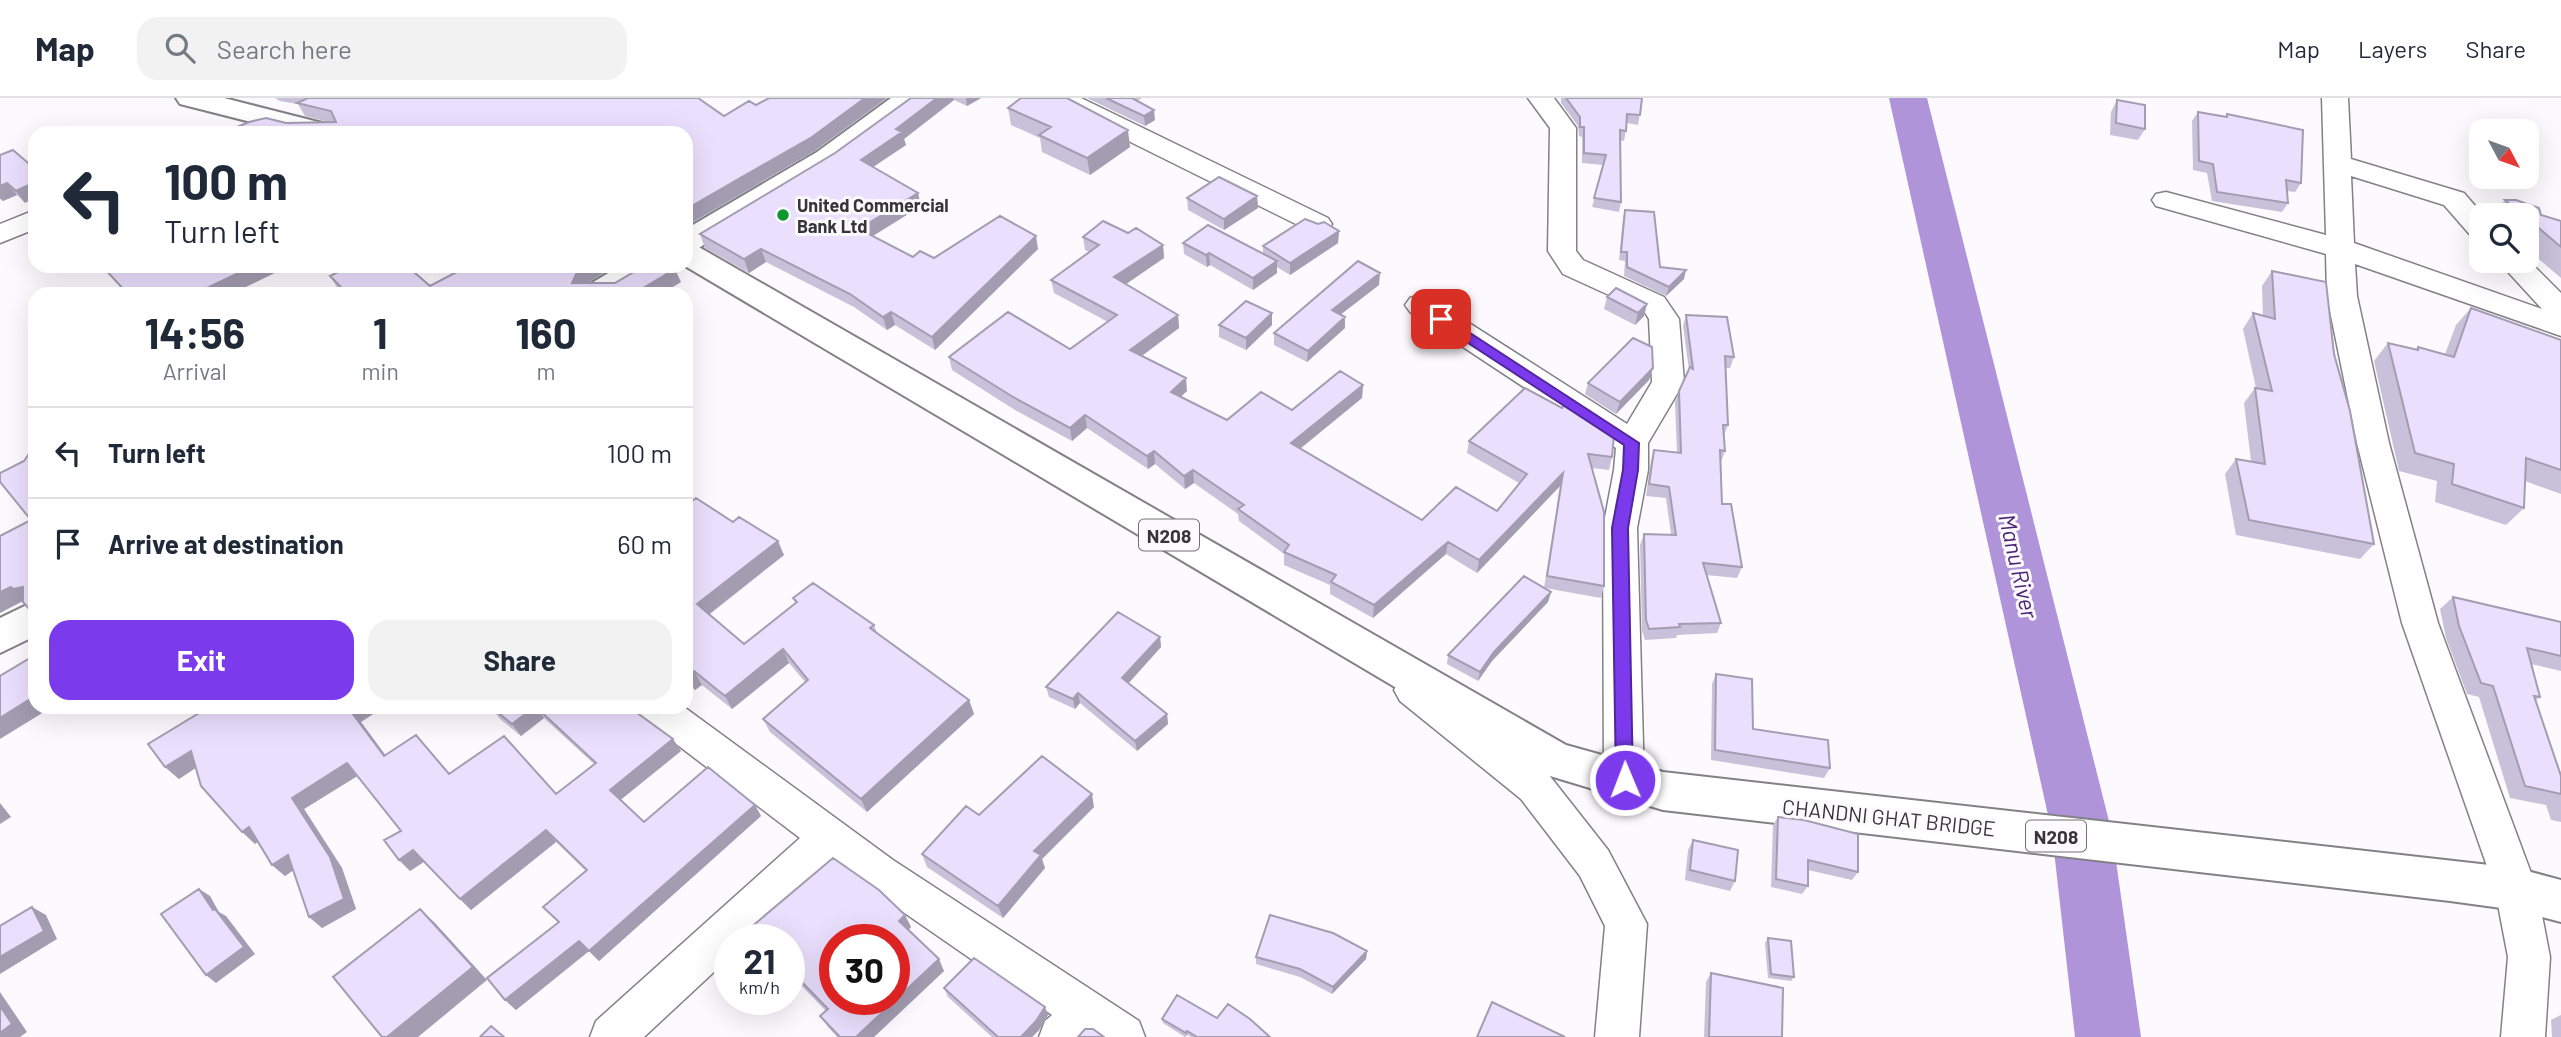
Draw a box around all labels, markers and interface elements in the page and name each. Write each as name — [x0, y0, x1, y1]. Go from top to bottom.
search box — [137, 17, 627, 80]
text: Map — [35, 28, 95, 68]
icon: search — [161, 29, 199, 67]
text: Search here — [217, 33, 352, 64]
text: Map — [2277, 34, 2320, 63]
text: Layers — [2358, 34, 2427, 63]
text: Share — [2465, 34, 2526, 63]
north arrow — [2469, 119, 2539, 189]
map controls — [2469, 119, 2539, 273]
text: 100 m — [164, 151, 288, 210]
icon: left — [49, 154, 140, 245]
place label: United Commercial Bank Ltd — [797, 194, 949, 237]
button: search — [2469, 203, 2539, 273]
marker: United Commercial Bank Ltd — [775, 207, 791, 223]
text: Turn left — [164, 211, 281, 249]
pin — [1411, 289, 1471, 349]
icon: arrive — [1422, 300, 1460, 338]
text: 14:56 — [144, 307, 245, 357]
text: 1 — [373, 307, 388, 357]
text: 160 — [515, 307, 577, 357]
text: Arrival — [163, 357, 227, 385]
text: min — [362, 357, 399, 385]
text: m — [536, 357, 555, 385]
icon: left — [49, 434, 87, 472]
text: Turn left — [108, 437, 206, 468]
text: 100 m — [607, 437, 672, 468]
water label: Manu River — [1993, 511, 2045, 622]
road number: N208 — [1139, 520, 1199, 550]
icon: arrive — [49, 525, 87, 563]
text: Arrive at destination — [108, 528, 344, 559]
text: 60 m — [617, 528, 672, 559]
button: Exit — [49, 620, 354, 700]
button: Share — [368, 620, 672, 700]
position arrow — [1588, 743, 1662, 817]
street label: CHANDNI GHAT BRIDGE — [1781, 793, 1997, 841]
road number: N208 — [2026, 820, 2086, 852]
speed limit sign: 30 — [819, 924, 910, 1015]
text: 21 — [744, 939, 775, 981]
text: km/h — [739, 976, 780, 998]

